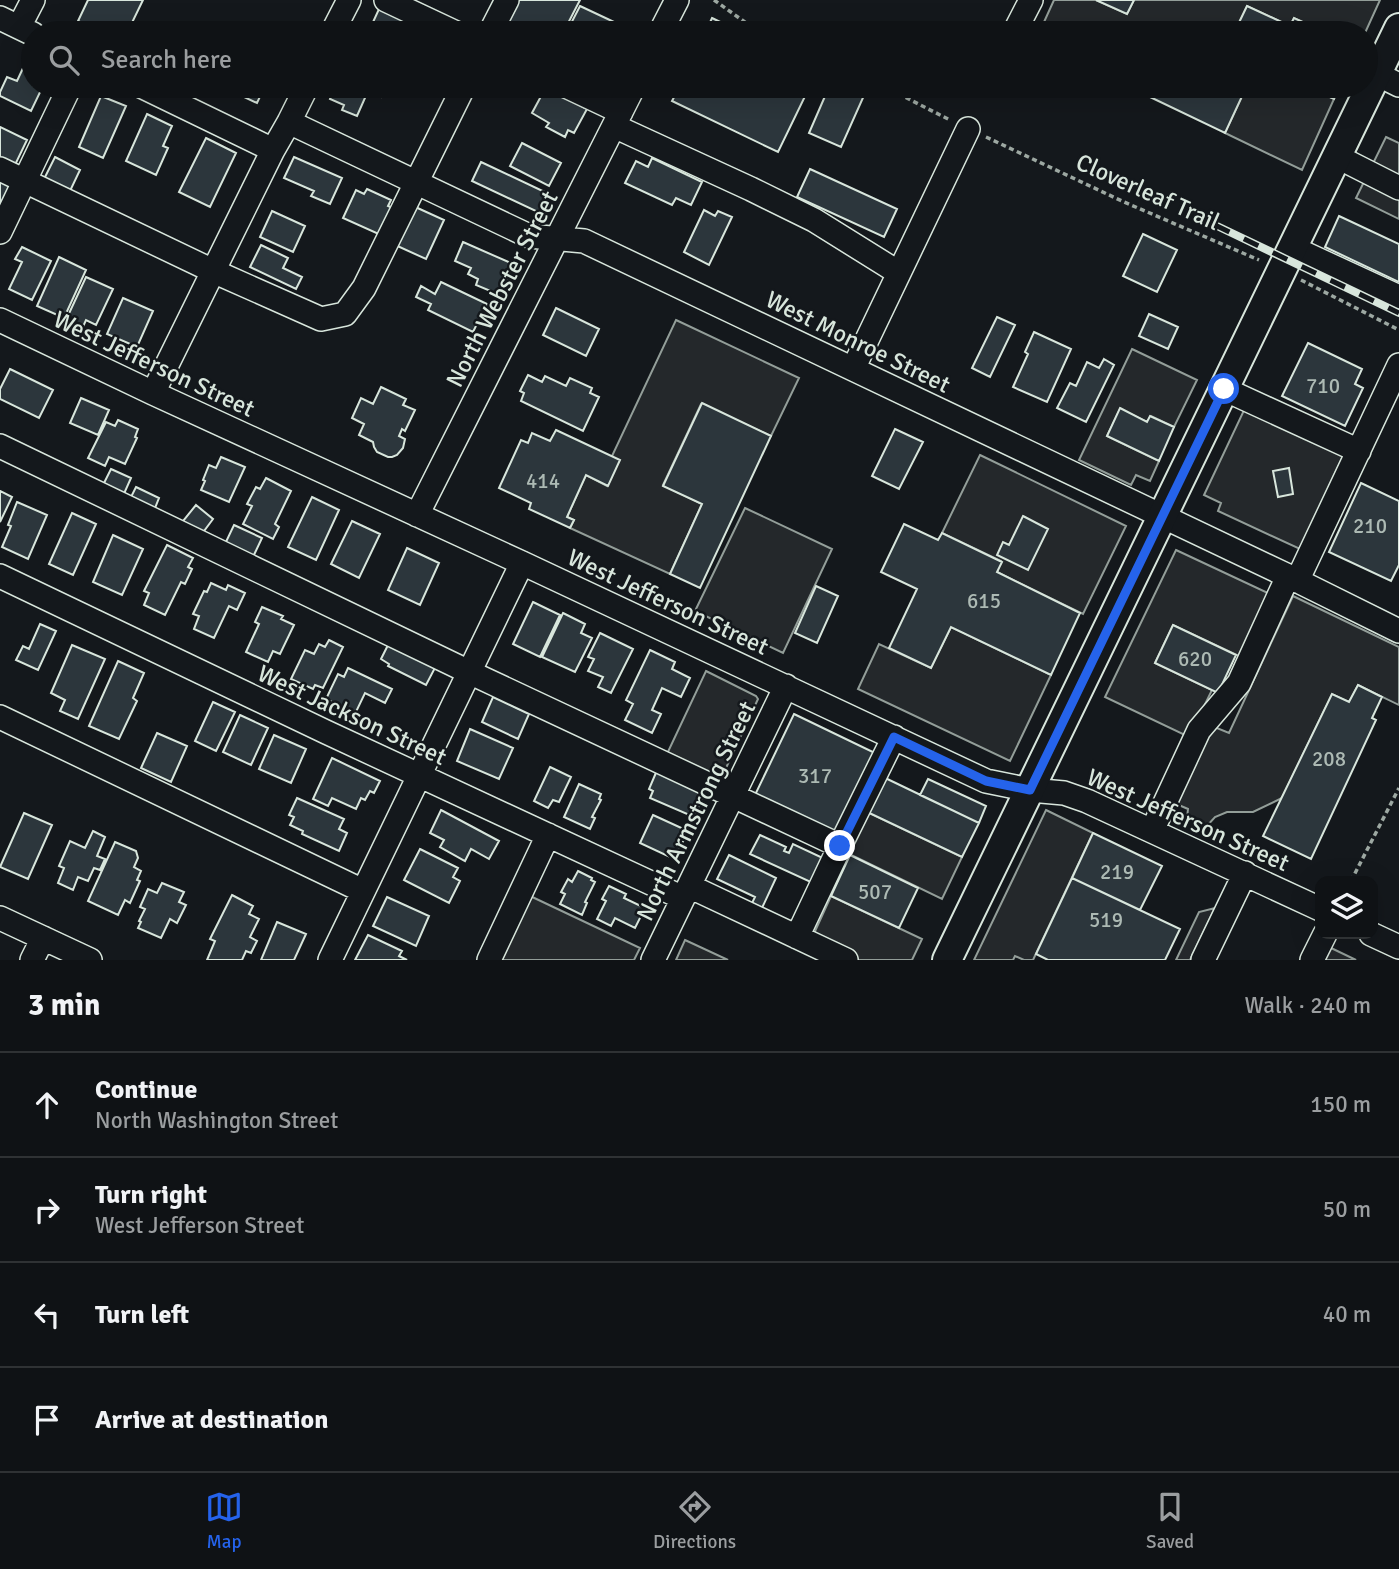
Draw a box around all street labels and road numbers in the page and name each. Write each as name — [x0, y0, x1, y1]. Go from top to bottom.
street label: Cloverleaf Trail — [1071, 147, 1225, 237]
street label: North Webster Street — [440, 186, 564, 392]
street label: West Monroe Street — [761, 284, 955, 400]
street label: West Jefferson Street — [49, 304, 259, 424]
street label: West Jefferson Street — [563, 542, 773, 662]
street label: West Jackson Street — [253, 658, 451, 772]
street label: North Armstrong Street — [630, 696, 762, 926]
street label: West Jefferson Street — [1082, 762, 1294, 878]

